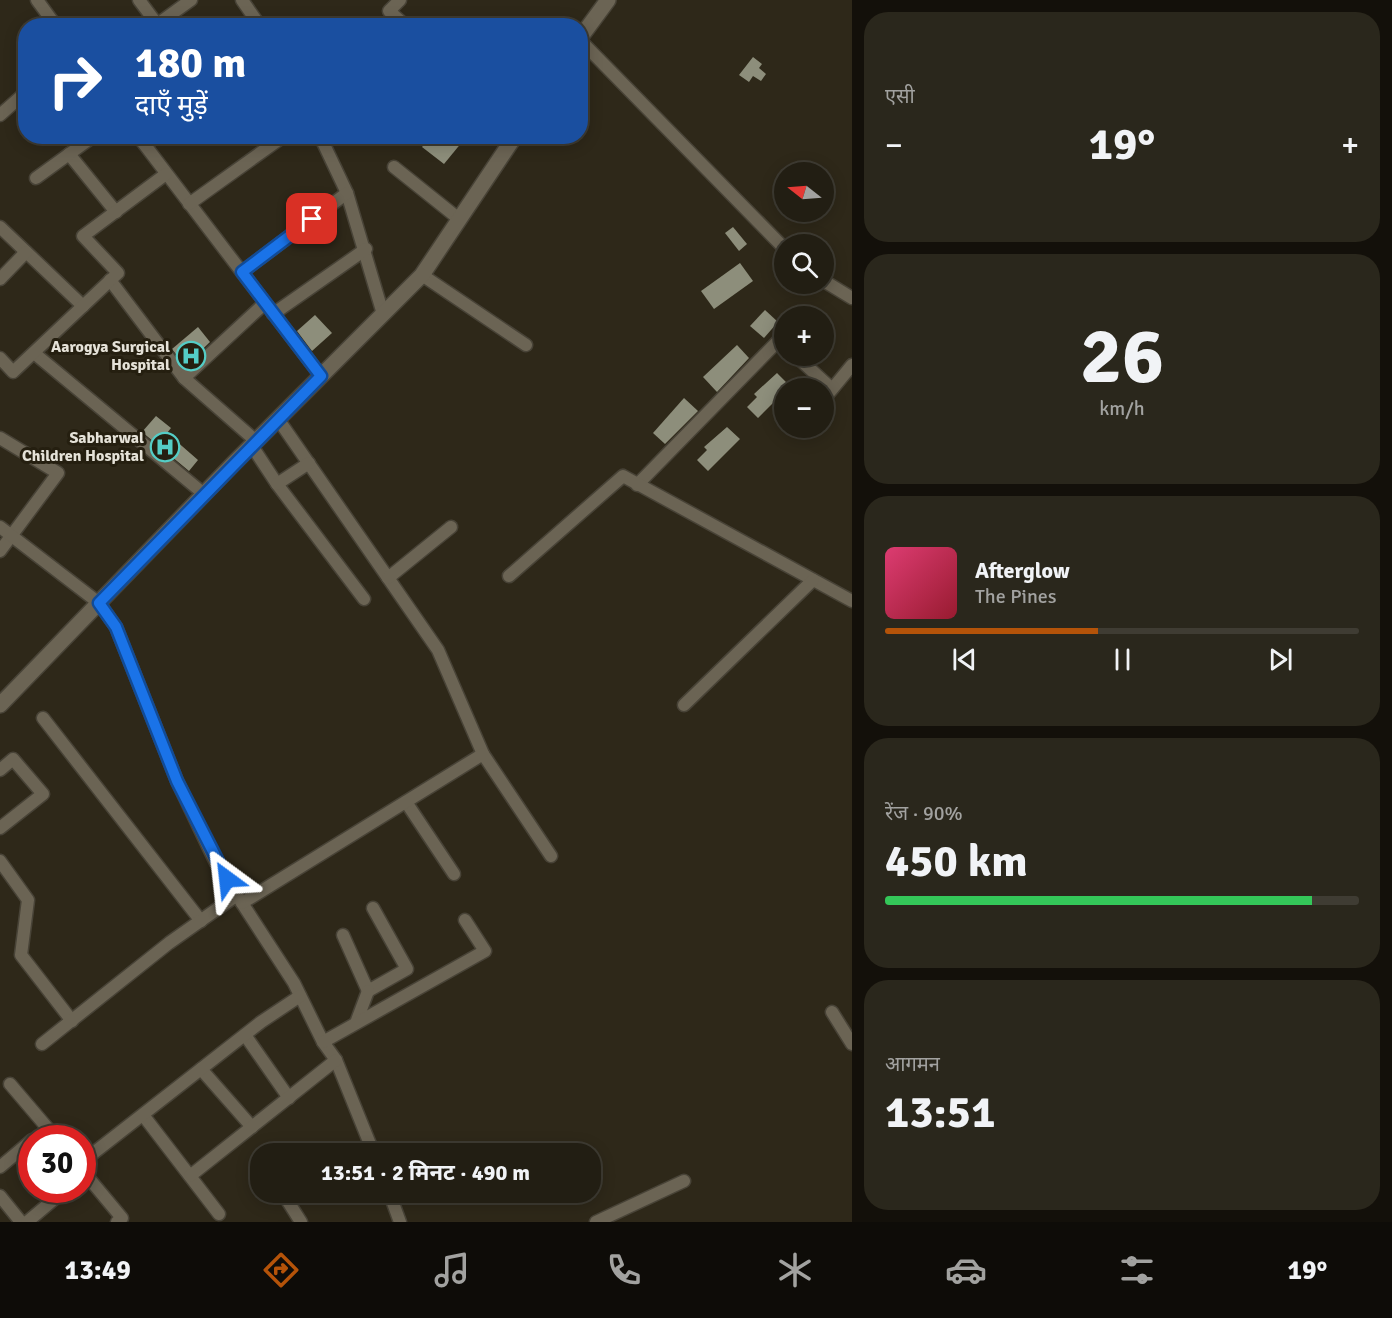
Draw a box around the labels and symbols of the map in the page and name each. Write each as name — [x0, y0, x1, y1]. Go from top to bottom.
north arrow — [774, 162, 834, 222]
pin — [286, 193, 337, 244]
place label: Aarogya Surgical Hospital — [51, 337, 170, 375]
hospital icon: Aarogya Surgical Hospital — [175, 340, 207, 372]
place label: Sabharwal Children Hospital — [22, 428, 144, 466]
hospital icon: Sabharwal Children Hospital — [149, 431, 181, 463]
position arrow — [195, 847, 259, 911]
speed limit sign: 30 — [18, 1125, 96, 1203]

